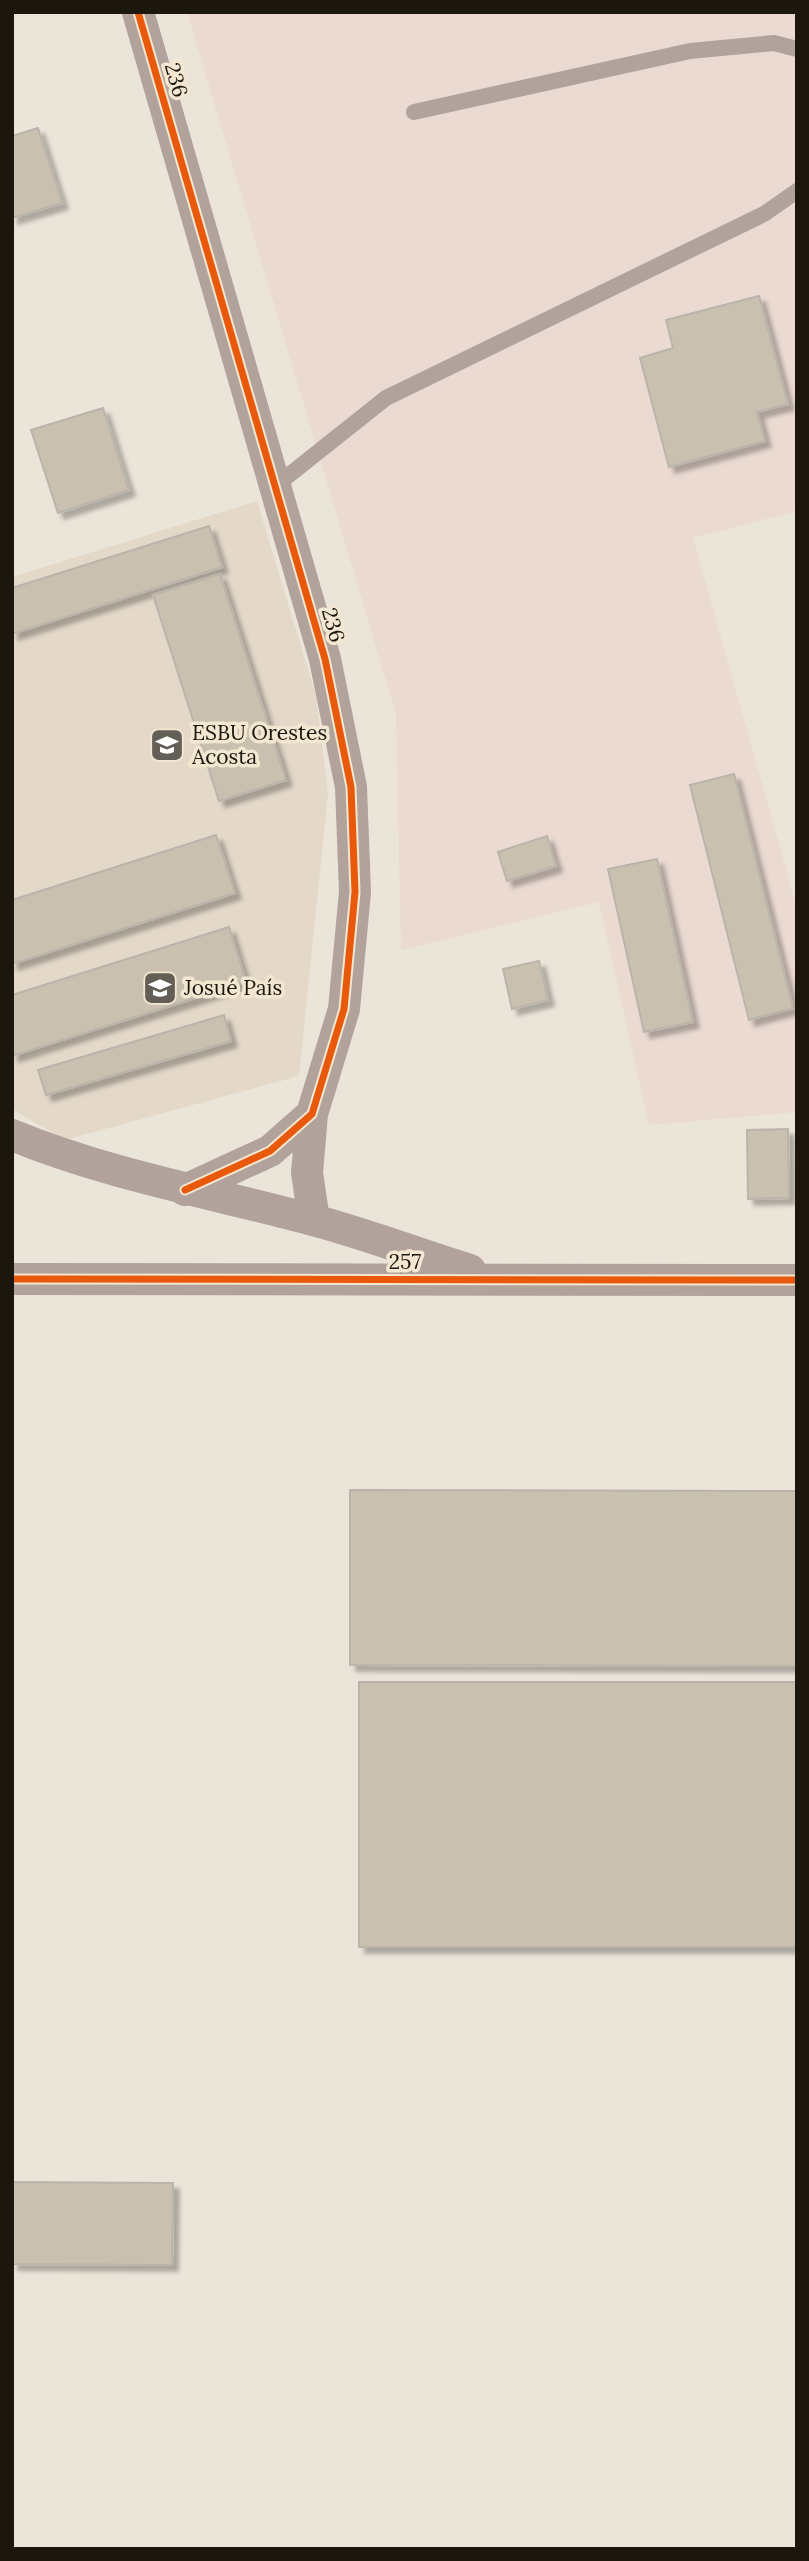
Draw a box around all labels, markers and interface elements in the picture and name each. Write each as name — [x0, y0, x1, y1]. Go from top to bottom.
street label: 236 — [159, 59, 194, 100]
street label: 236 — [316, 604, 351, 645]
place label: ESBU Orestes Acosta — [191, 719, 327, 770]
school or university icon: ESBU Orestes Acosta — [148, 726, 186, 764]
school or university icon: Josué País — [141, 969, 179, 1007]
place label: Josué País — [183, 974, 282, 1001]
street label: 257 — [389, 1248, 422, 1275]

